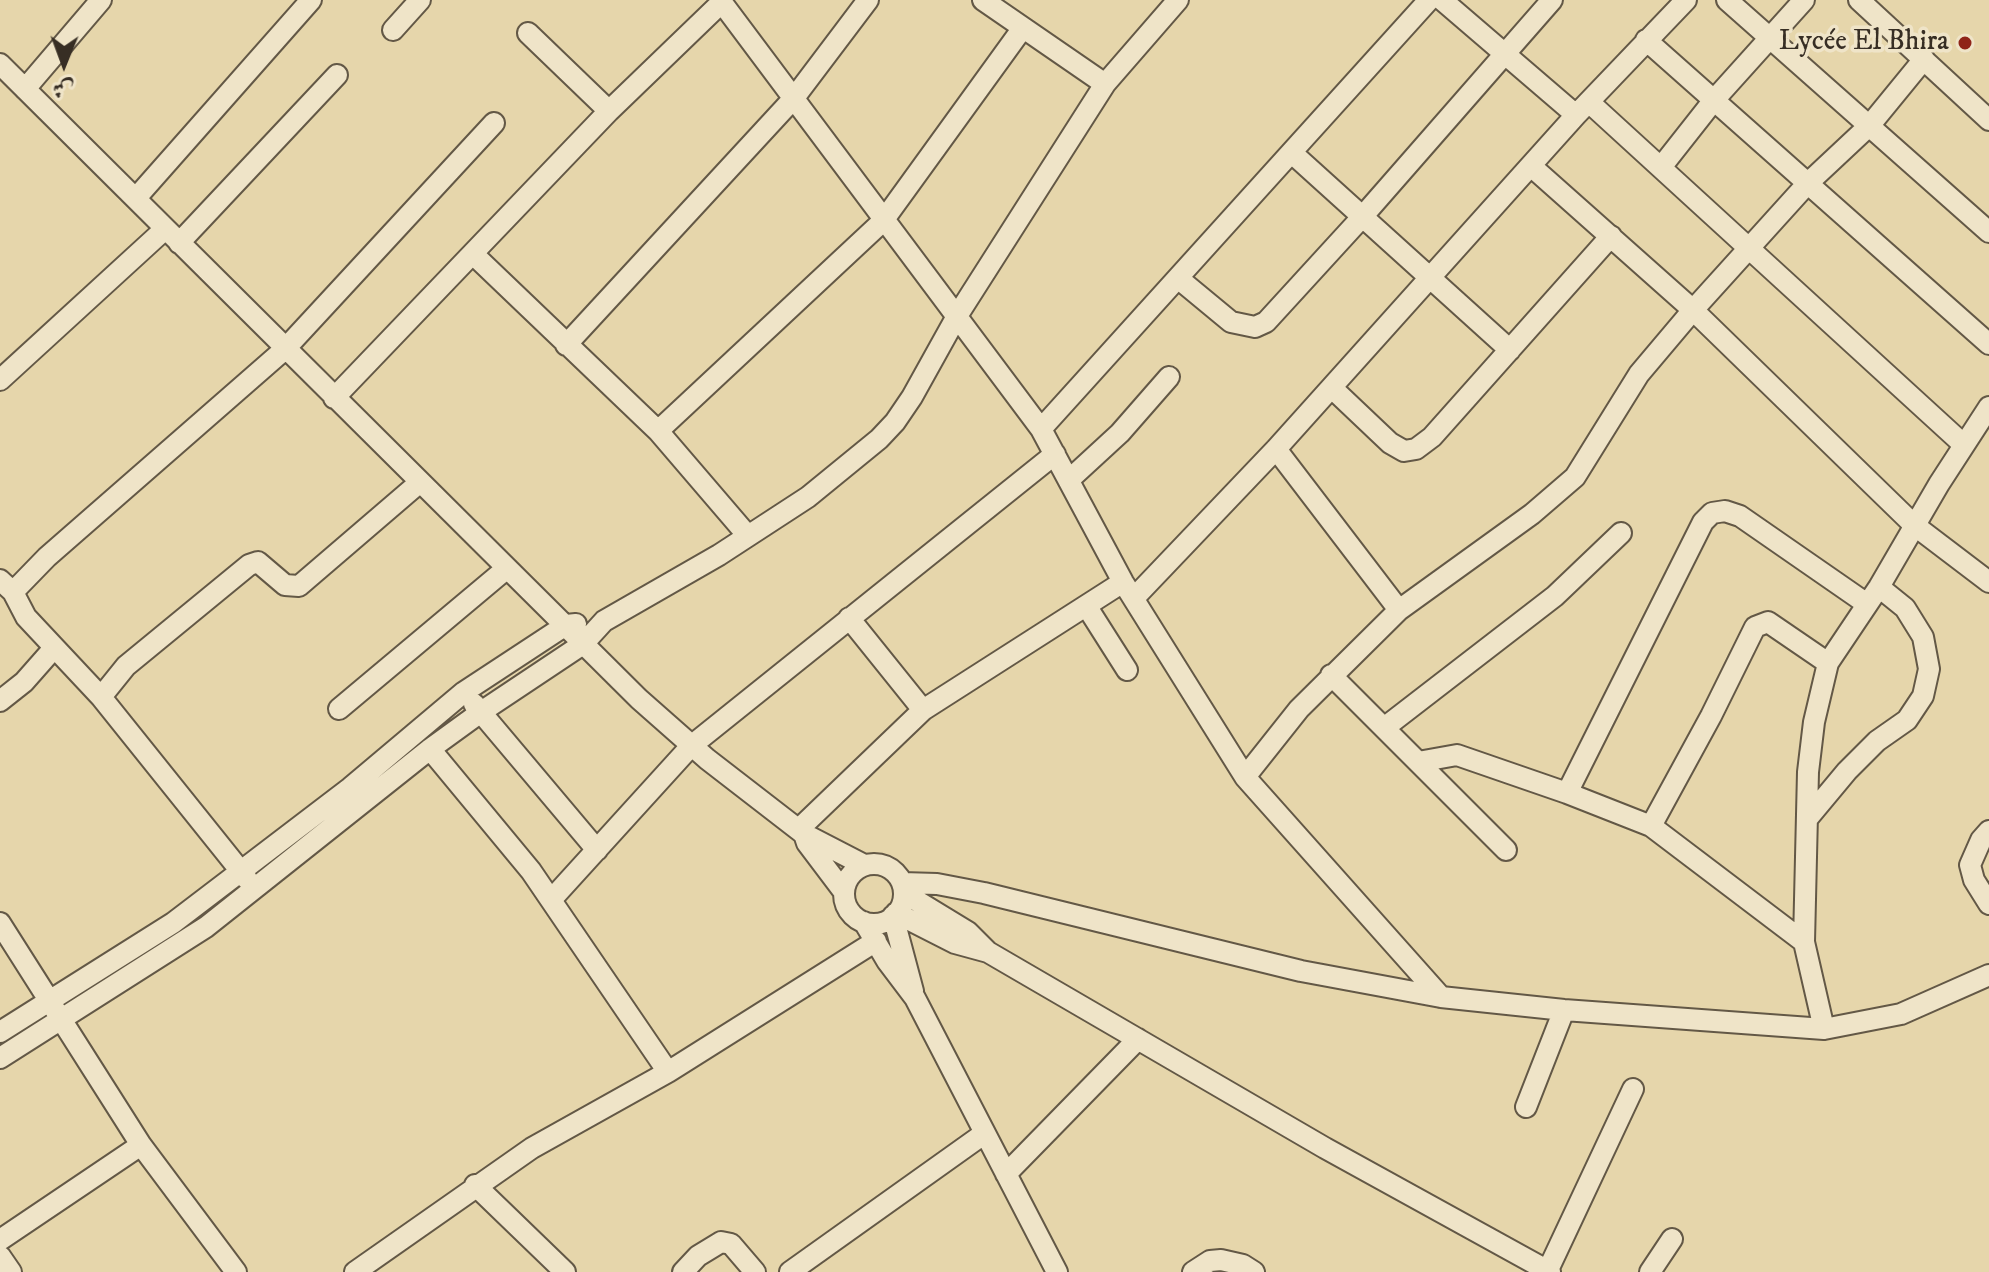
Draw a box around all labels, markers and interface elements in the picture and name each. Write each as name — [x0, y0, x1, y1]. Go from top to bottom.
north arrow — [24, 24, 104, 104]
place label: Lycée El Bhira — [1779, 26, 1949, 60]
marker: Lycée El Bhira — [1956, 34, 1974, 52]
text: ش — [52, 75, 75, 102]

